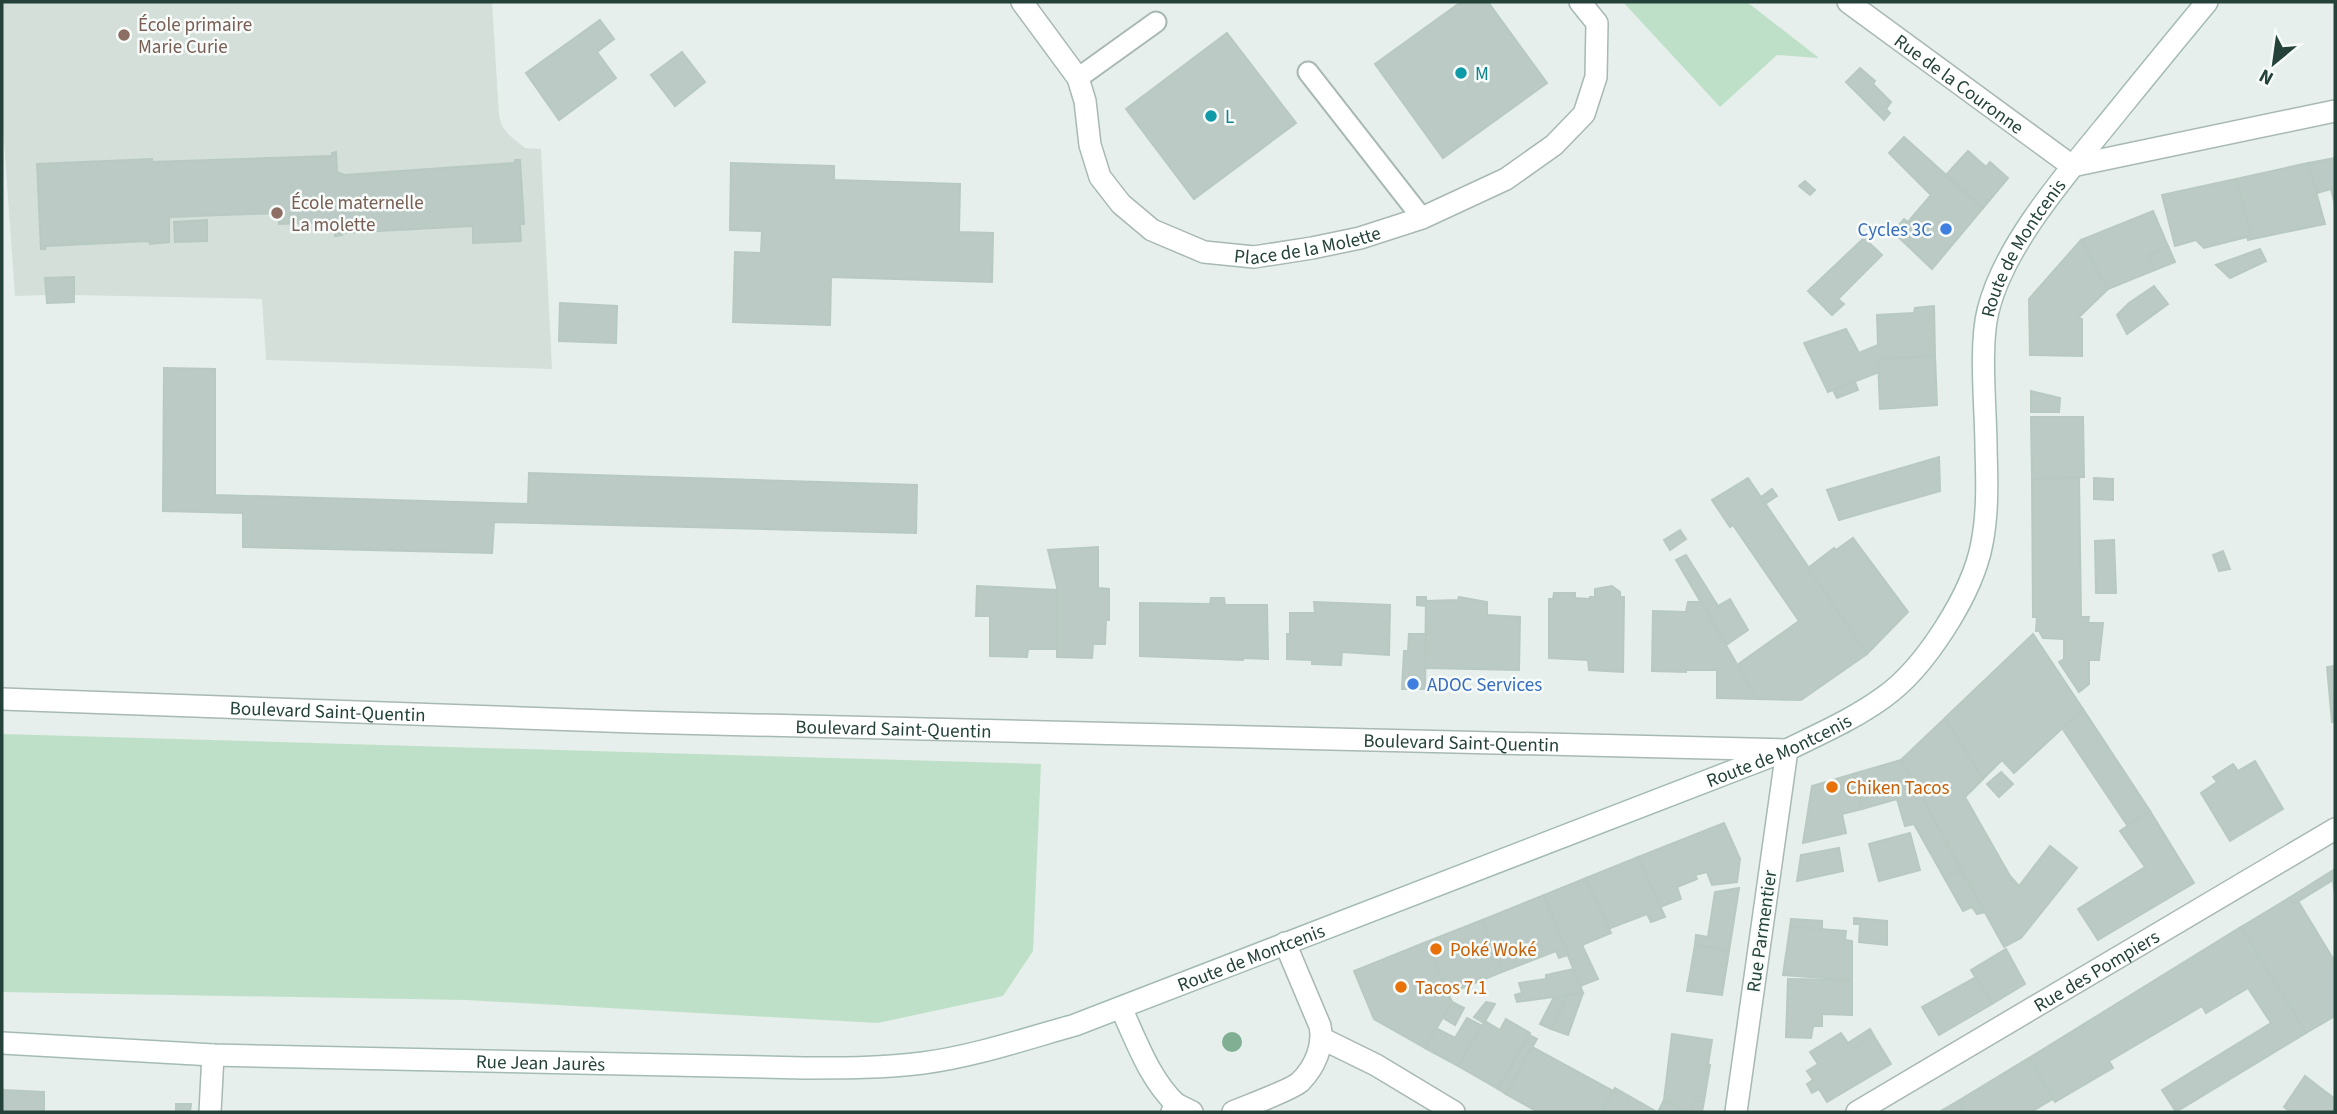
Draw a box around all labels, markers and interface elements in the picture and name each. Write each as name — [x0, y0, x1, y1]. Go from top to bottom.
place label: École primaire Marie Curie — [138, 12, 252, 61]
marker: École primaire Marie Curie — [116, 27, 132, 43]
street label: Rue de la Couronne — [1888, 28, 2029, 141]
north arrow — [2239, 28, 2309, 98]
place label: M — [1475, 61, 1489, 88]
text: N — [2254, 62, 2279, 91]
marker: M — [1453, 65, 1469, 81]
place label: L — [1225, 104, 1234, 131]
marker: L — [1203, 108, 1219, 124]
street label: Route de Montcenis — [1975, 174, 2073, 320]
place label: École maternelle La molette — [291, 190, 424, 239]
marker: École maternelle La molette — [269, 205, 285, 221]
place label: Cycles 3C — [1858, 217, 1932, 244]
street label: Place de la Molette — [1233, 220, 1385, 272]
marker: Cycles 3C — [1938, 221, 1954, 237]
place label: ADOC Services — [1427, 672, 1542, 699]
marker: ADOC Services — [1405, 676, 1421, 692]
street label: Boulevard Saint-Quentin — [229, 695, 426, 729]
street label: Route de Montcenis — [1703, 708, 1857, 795]
street label: Boulevard Saint-Quentin — [795, 714, 992, 746]
street label: Boulevard Saint-Quentin — [1363, 728, 1560, 759]
place label: Chiken Tacos — [1846, 775, 1949, 802]
marker: Chiken Tacos — [1824, 779, 1840, 795]
street label: Rue Parmentier — [1741, 868, 1784, 994]
street label: Route de Montcenis — [1174, 918, 1329, 999]
street label: Rue des Pompiers — [2029, 924, 2165, 1019]
place label: Poké Woké — [1450, 937, 1537, 964]
marker: Poké Woké — [1428, 941, 1444, 957]
place label: Tacos 7.1 — [1415, 975, 1487, 1002]
marker: Tacos 7.1 — [1393, 979, 1409, 995]
street label: Rue Jean Jaurès — [476, 1049, 606, 1079]

